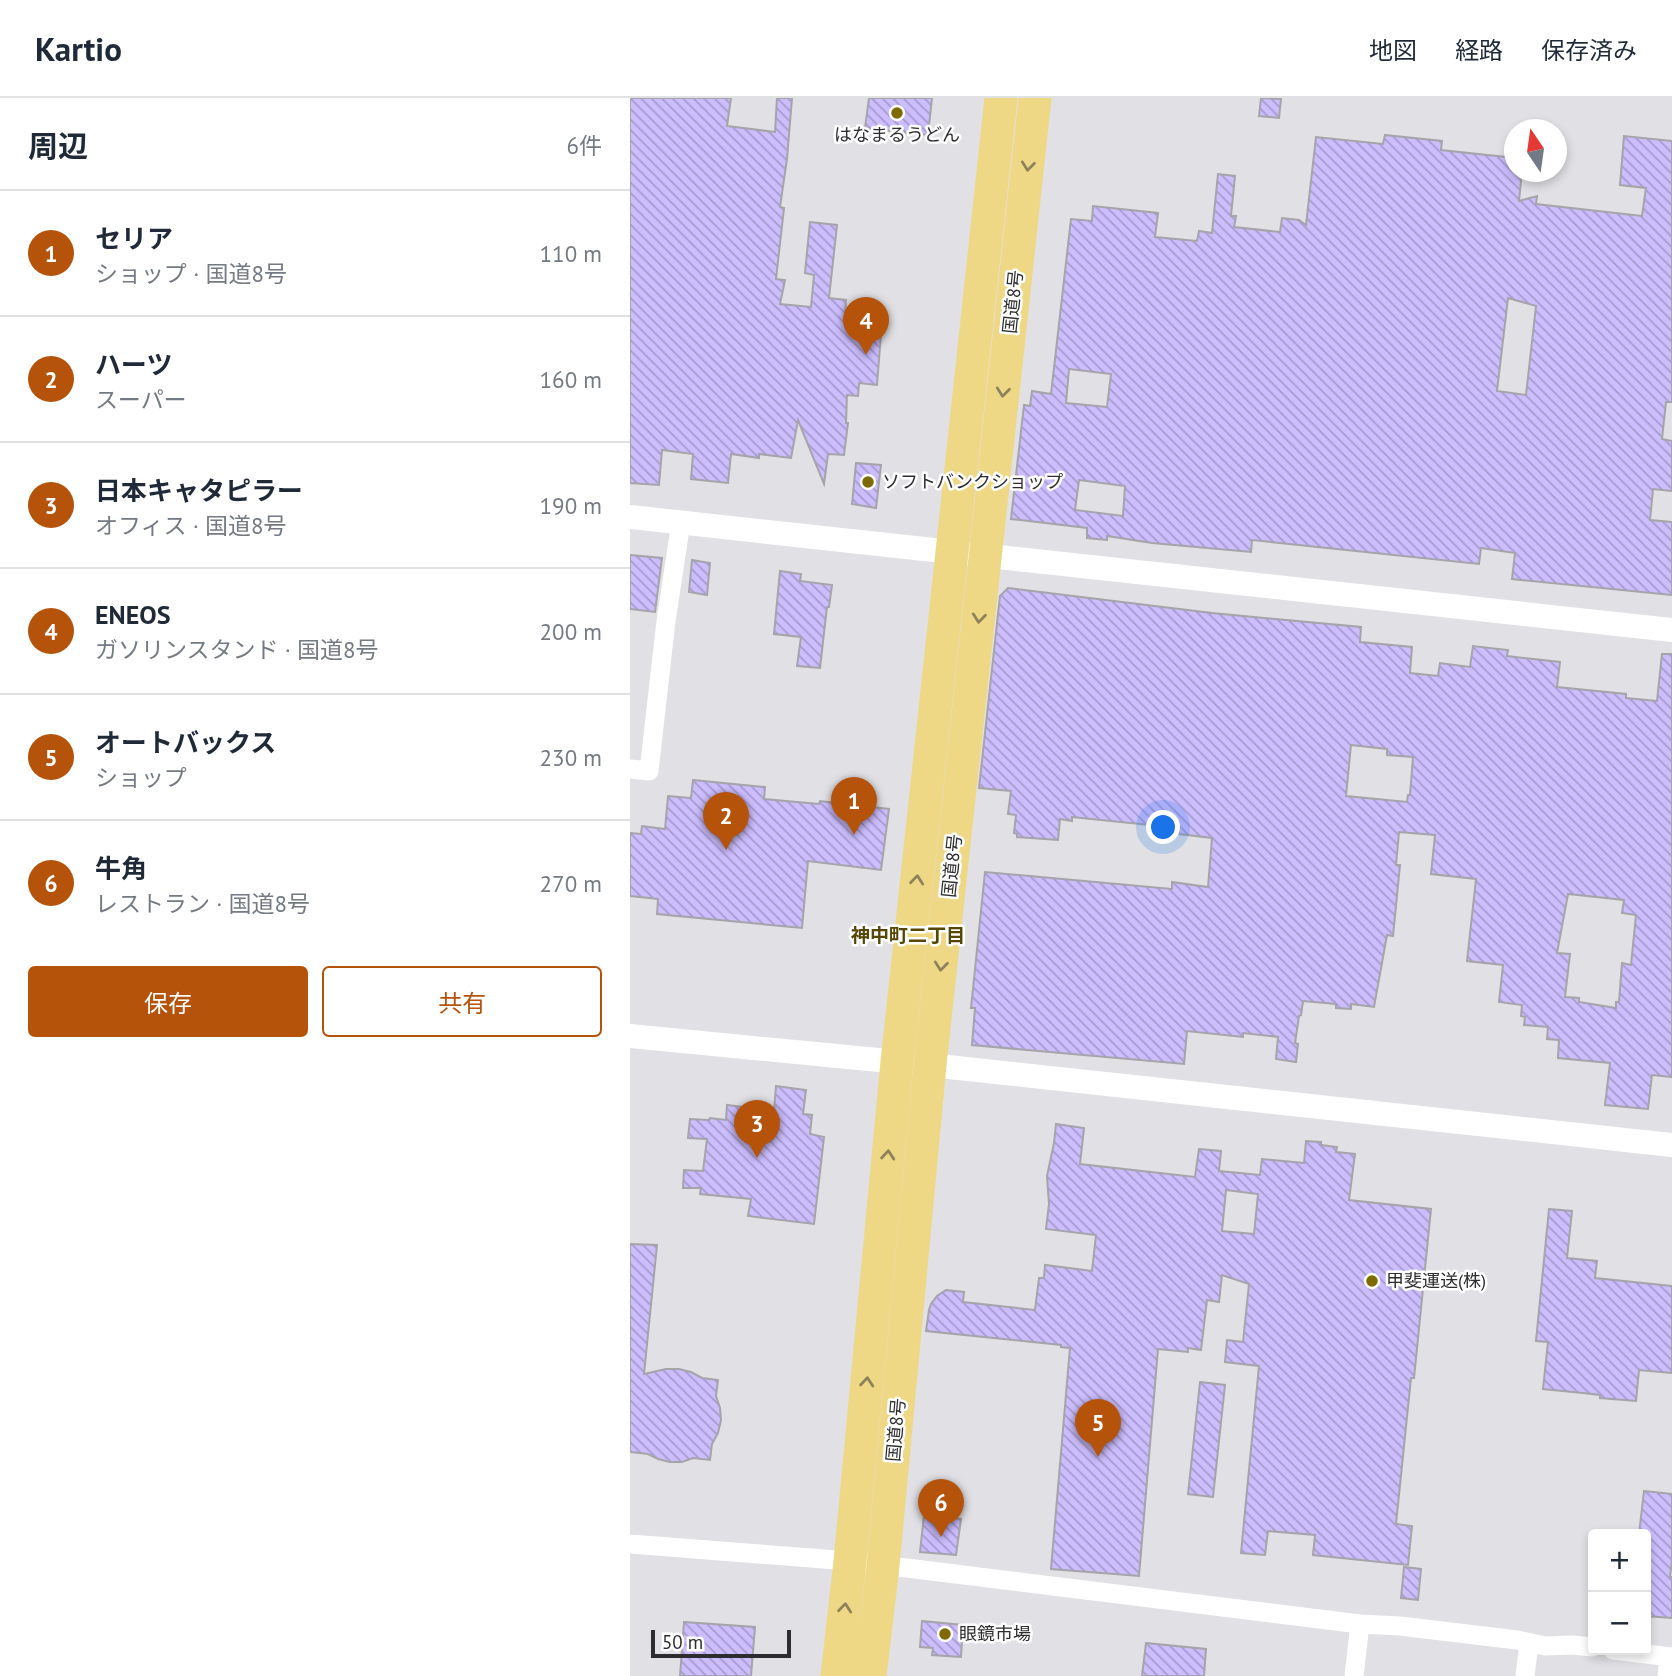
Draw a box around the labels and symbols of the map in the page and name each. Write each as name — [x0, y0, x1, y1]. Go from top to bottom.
marker: はなまるうどん — [889, 105, 905, 121]
north arrow — [1504, 119, 1567, 182]
place label: はなまるうどん — [834, 123, 960, 146]
one-way arrow — [1021, 161, 1036, 172]
street label: 国道8号 — [998, 269, 1027, 335]
pin: 4 — [843, 297, 889, 355]
one-way arrow — [996, 386, 1011, 398]
place label: ソフトバンクショップ — [882, 470, 1063, 493]
marker: ソフトバンクショップ — [860, 474, 876, 490]
one-way arrow — [972, 613, 987, 624]
pin: 1 — [831, 777, 877, 835]
pin: 2 — [703, 792, 749, 850]
your location — [1146, 810, 1180, 844]
street label: 国道8号 — [937, 833, 966, 899]
one-way arrow — [909, 874, 924, 886]
district label: 神中町二丁目 — [851, 923, 965, 947]
one-way arrow — [934, 961, 949, 972]
pin: 3 — [734, 1100, 780, 1158]
one-way arrow — [880, 1149, 895, 1160]
place label: 甲斐運送(株) — [1386, 1269, 1486, 1292]
marker: 甲斐運送(株) — [1364, 1273, 1380, 1289]
one-way arrow — [859, 1376, 874, 1388]
street label: 国道8号 — [881, 1397, 910, 1463]
pin: 5 — [1075, 1399, 1121, 1457]
pin: 6 — [918, 1479, 964, 1537]
one-way arrow — [837, 1602, 852, 1614]
place label: 眼鏡市場 — [959, 1622, 1031, 1645]
marker: 眼鏡市場 — [937, 1626, 953, 1642]
scale bar — [651, 1627, 791, 1659]

